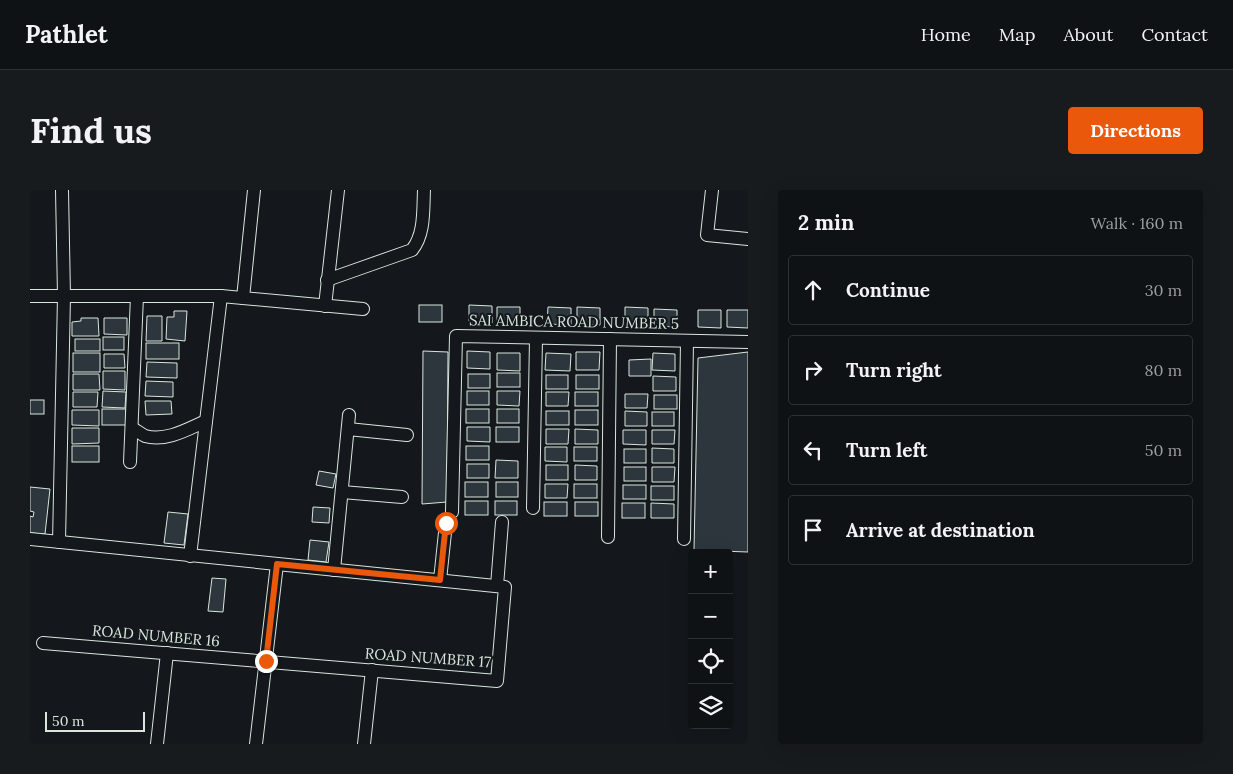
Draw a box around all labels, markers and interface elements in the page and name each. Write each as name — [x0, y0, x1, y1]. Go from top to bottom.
text: Pathlet — [25, 19, 108, 50]
text: Home — [921, 23, 971, 46]
text: Map — [999, 23, 1035, 46]
text: About — [1063, 23, 1113, 46]
text: Contact — [1141, 23, 1208, 46]
button: Directions — [1068, 107, 1203, 154]
text: Find us — [30, 108, 152, 153]
text: 2 min — [798, 209, 854, 236]
text: Walk · 160 m — [1091, 213, 1183, 233]
icon: ahead — [799, 276, 827, 304]
text: Continue — [846, 278, 930, 302]
text: 30 m — [1145, 280, 1182, 300]
street label: SAI AMBICA ROAD NUMBER 5 — [469, 310, 679, 333]
icon: right — [799, 356, 827, 384]
text: Turn right — [846, 358, 942, 382]
text: 80 m — [1145, 360, 1182, 380]
icon: left — [799, 436, 827, 464]
text: Turn left — [846, 438, 927, 462]
text: 50 m — [1145, 440, 1182, 460]
route start — [435, 512, 458, 535]
icon: arrive — [799, 516, 827, 544]
text: Arrive at destination — [846, 518, 1035, 542]
map controls — [688, 549, 733, 729]
button: + — [688, 549, 733, 594]
button: − — [688, 594, 733, 639]
street label: ROAD NUMBER 16 — [91, 620, 221, 651]
button: locate — [688, 639, 733, 684]
street label: ROAD NUMBER 17 — [364, 644, 492, 671]
route end — [255, 650, 278, 673]
button: layers — [688, 684, 733, 729]
scale bar — [45, 709, 145, 732]
text: 50 m — [52, 712, 85, 730]

